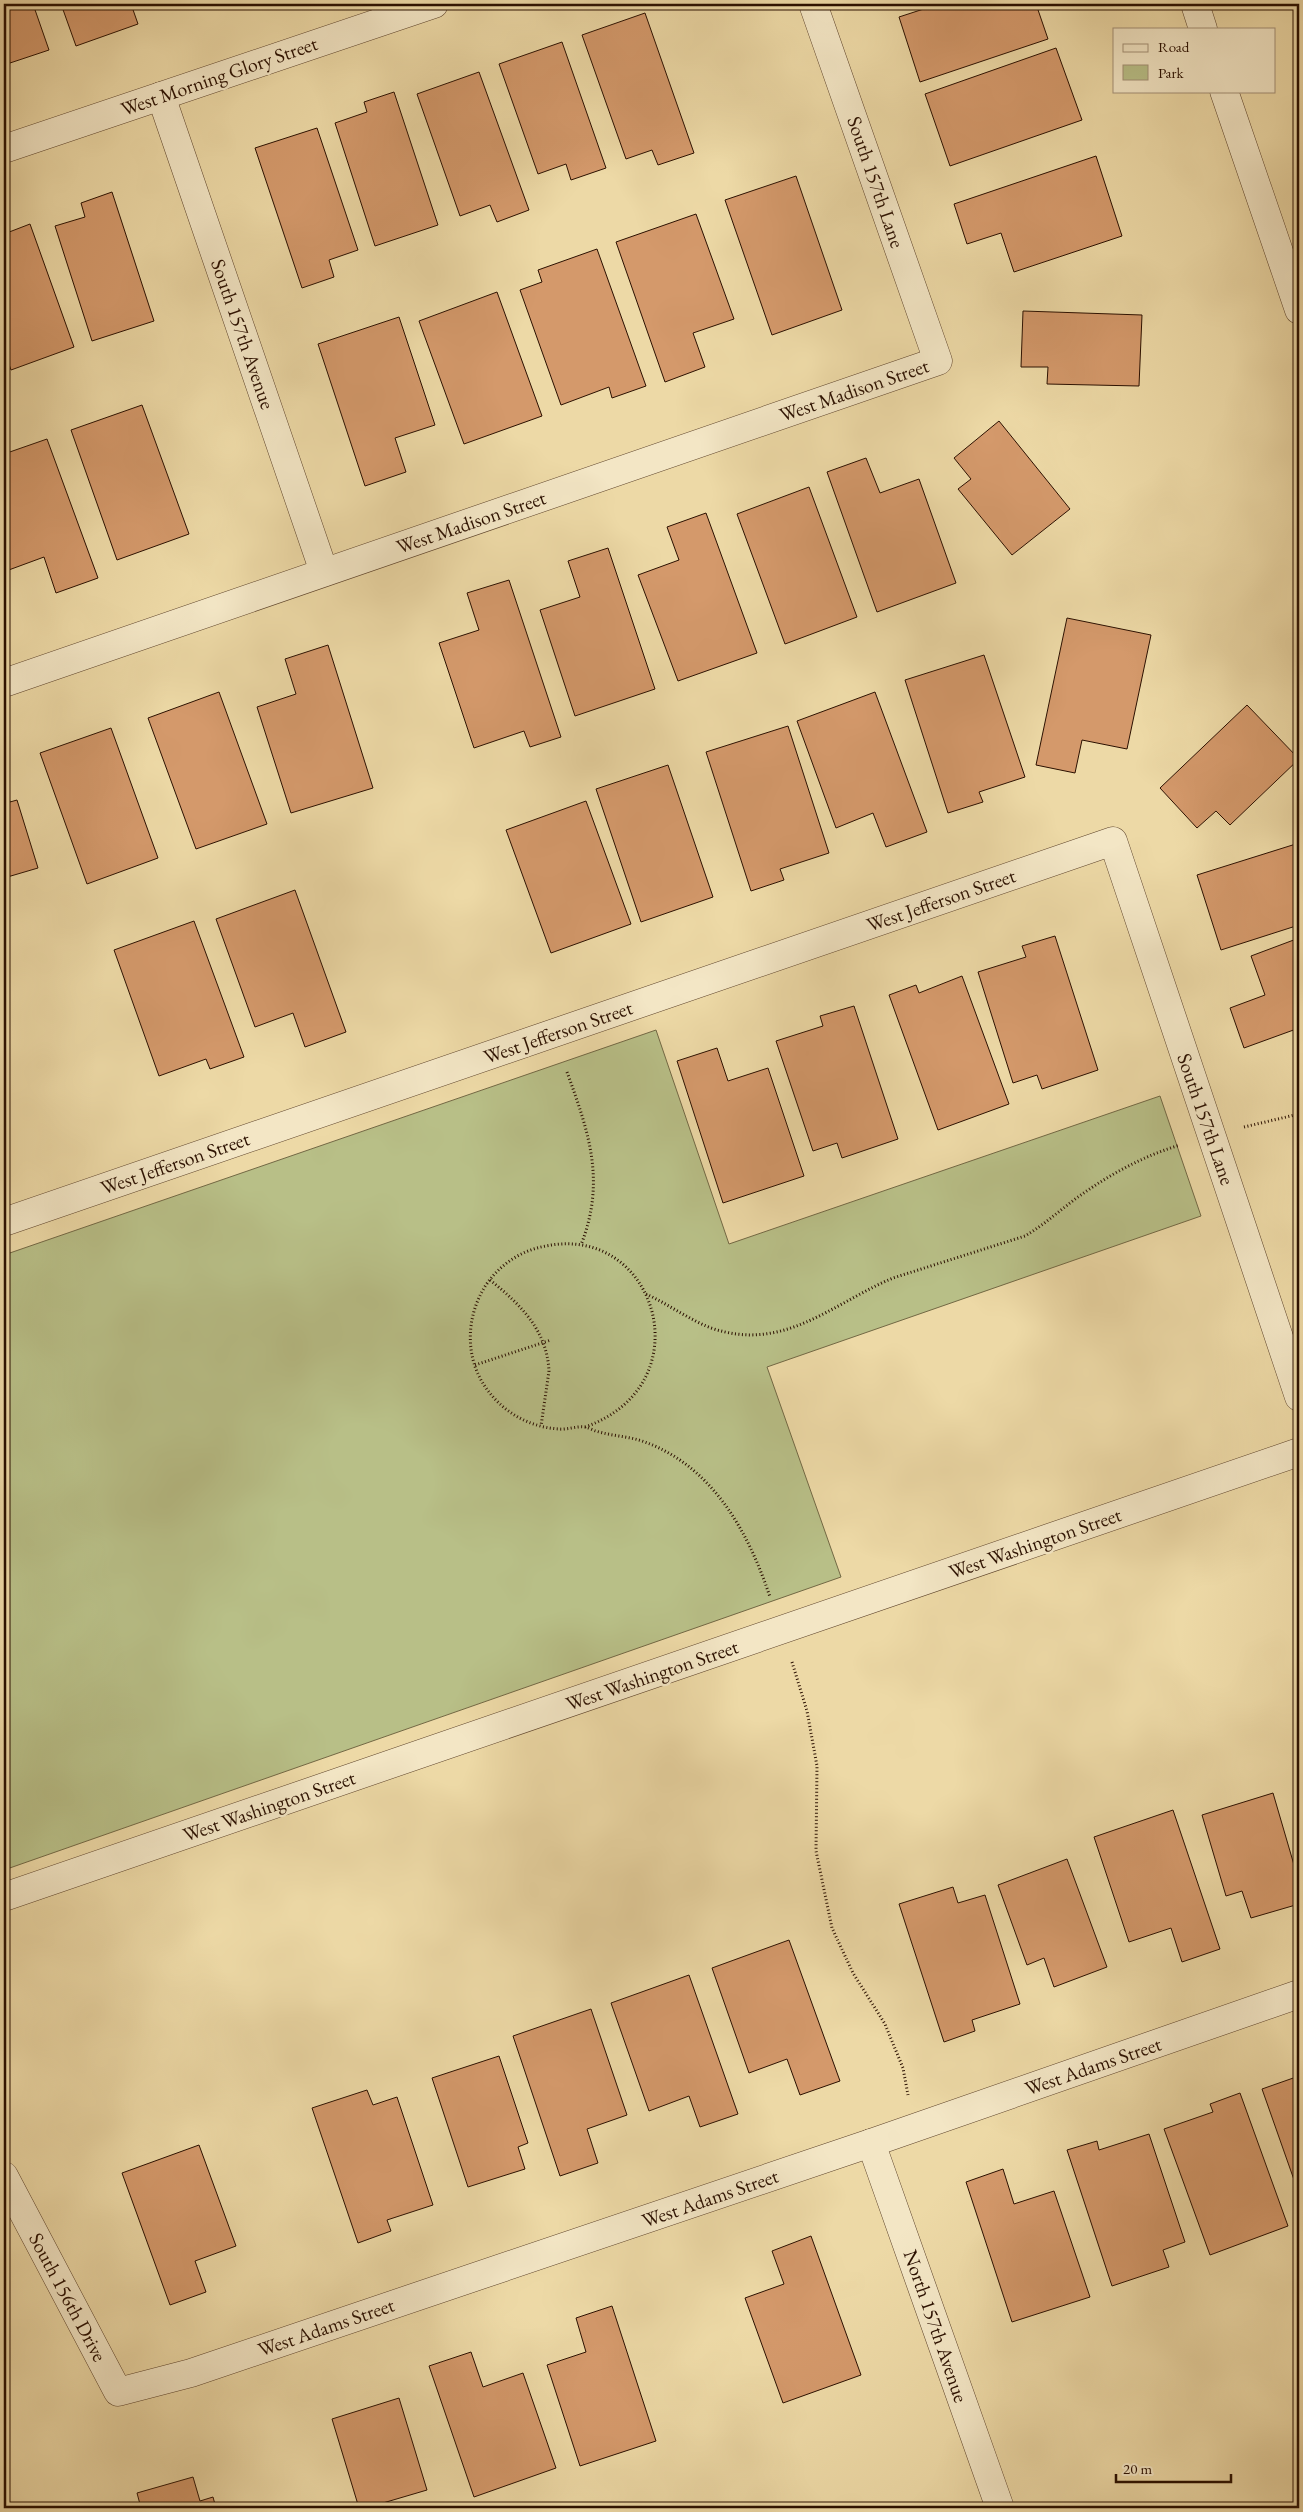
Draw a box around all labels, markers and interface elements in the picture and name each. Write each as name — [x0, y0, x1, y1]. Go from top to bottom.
legend — [1113, 28, 1276, 92]
street label: West Morning Glory Street — [117, 30, 322, 122]
text: Road — [1158, 37, 1190, 56]
text: Park — [1158, 63, 1185, 82]
street label: South 157th Lane — [841, 113, 911, 252]
street label: South 157th Avenue — [205, 255, 281, 413]
street label: West Madison Street — [776, 352, 933, 428]
street label: West Madison Street — [393, 484, 550, 560]
street label: West Jefferson Street — [863, 862, 1020, 938]
street label: West Jefferson Street — [480, 994, 637, 1070]
street label: South 157th Lane — [1171, 1050, 1241, 1189]
street label: West Jefferson Street — [97, 1125, 254, 1201]
street label: West Washington Street — [945, 1501, 1125, 1585]
street label: West Washington Street — [562, 1633, 742, 1717]
street label: West Washington Street — [179, 1764, 359, 1848]
street label: West Adams Street — [1021, 2030, 1165, 2102]
street label: West Adams Street — [638, 2162, 782, 2234]
street label: South 156th Drive — [23, 2228, 113, 2366]
street label: North 157th Avenue — [898, 2246, 974, 2406]
street label: West Adams Street — [254, 2291, 398, 2363]
scale bar — [1116, 2452, 1230, 2484]
text: 20 m — [1123, 2459, 1152, 2478]

